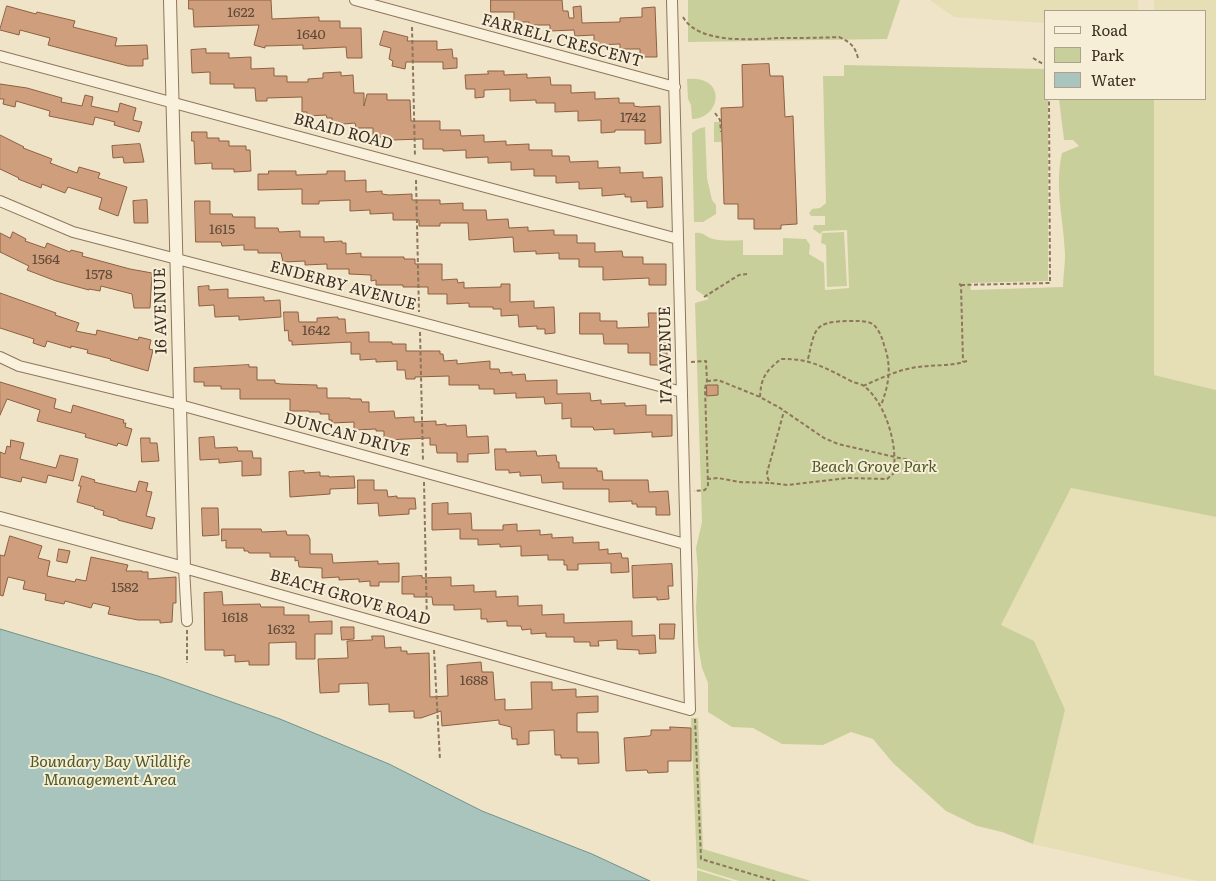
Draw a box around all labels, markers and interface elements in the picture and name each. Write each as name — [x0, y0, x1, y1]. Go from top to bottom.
house number: 1622 — [227, 5, 255, 21]
street label: FARRELL CRESCENT — [479, 10, 645, 72]
legend — [1044, 10, 1206, 100]
text: Road — [1091, 18, 1127, 41]
house number: 1640 — [296, 27, 326, 43]
text: Park — [1091, 43, 1124, 66]
text: Water — [1091, 68, 1136, 91]
street label: BRAID ROAD — [291, 109, 395, 155]
house number: 1742 — [620, 110, 646, 126]
house number: 1615 — [209, 222, 235, 238]
house number: 1564 — [32, 252, 60, 268]
street label: ENDERBY AVENUE — [268, 257, 418, 315]
house number: 1578 — [85, 267, 113, 283]
street label: 16 AVENUE — [151, 267, 171, 355]
street label: 17A AVENUE — [656, 306, 676, 404]
house number: 1642 — [302, 323, 330, 339]
street label: DUNCAN DRIVE — [282, 409, 412, 461]
park label: Beach Grove Park — [811, 457, 937, 477]
street label: BEACH GROVE ROAD — [267, 566, 433, 630]
house number: 1582 — [111, 580, 139, 596]
house number: 1618 — [222, 610, 248, 626]
house number: 1632 — [267, 622, 295, 638]
house number: 1688 — [460, 673, 488, 689]
park label: Boundary Bay Wildlife Management Area — [29, 752, 191, 790]

